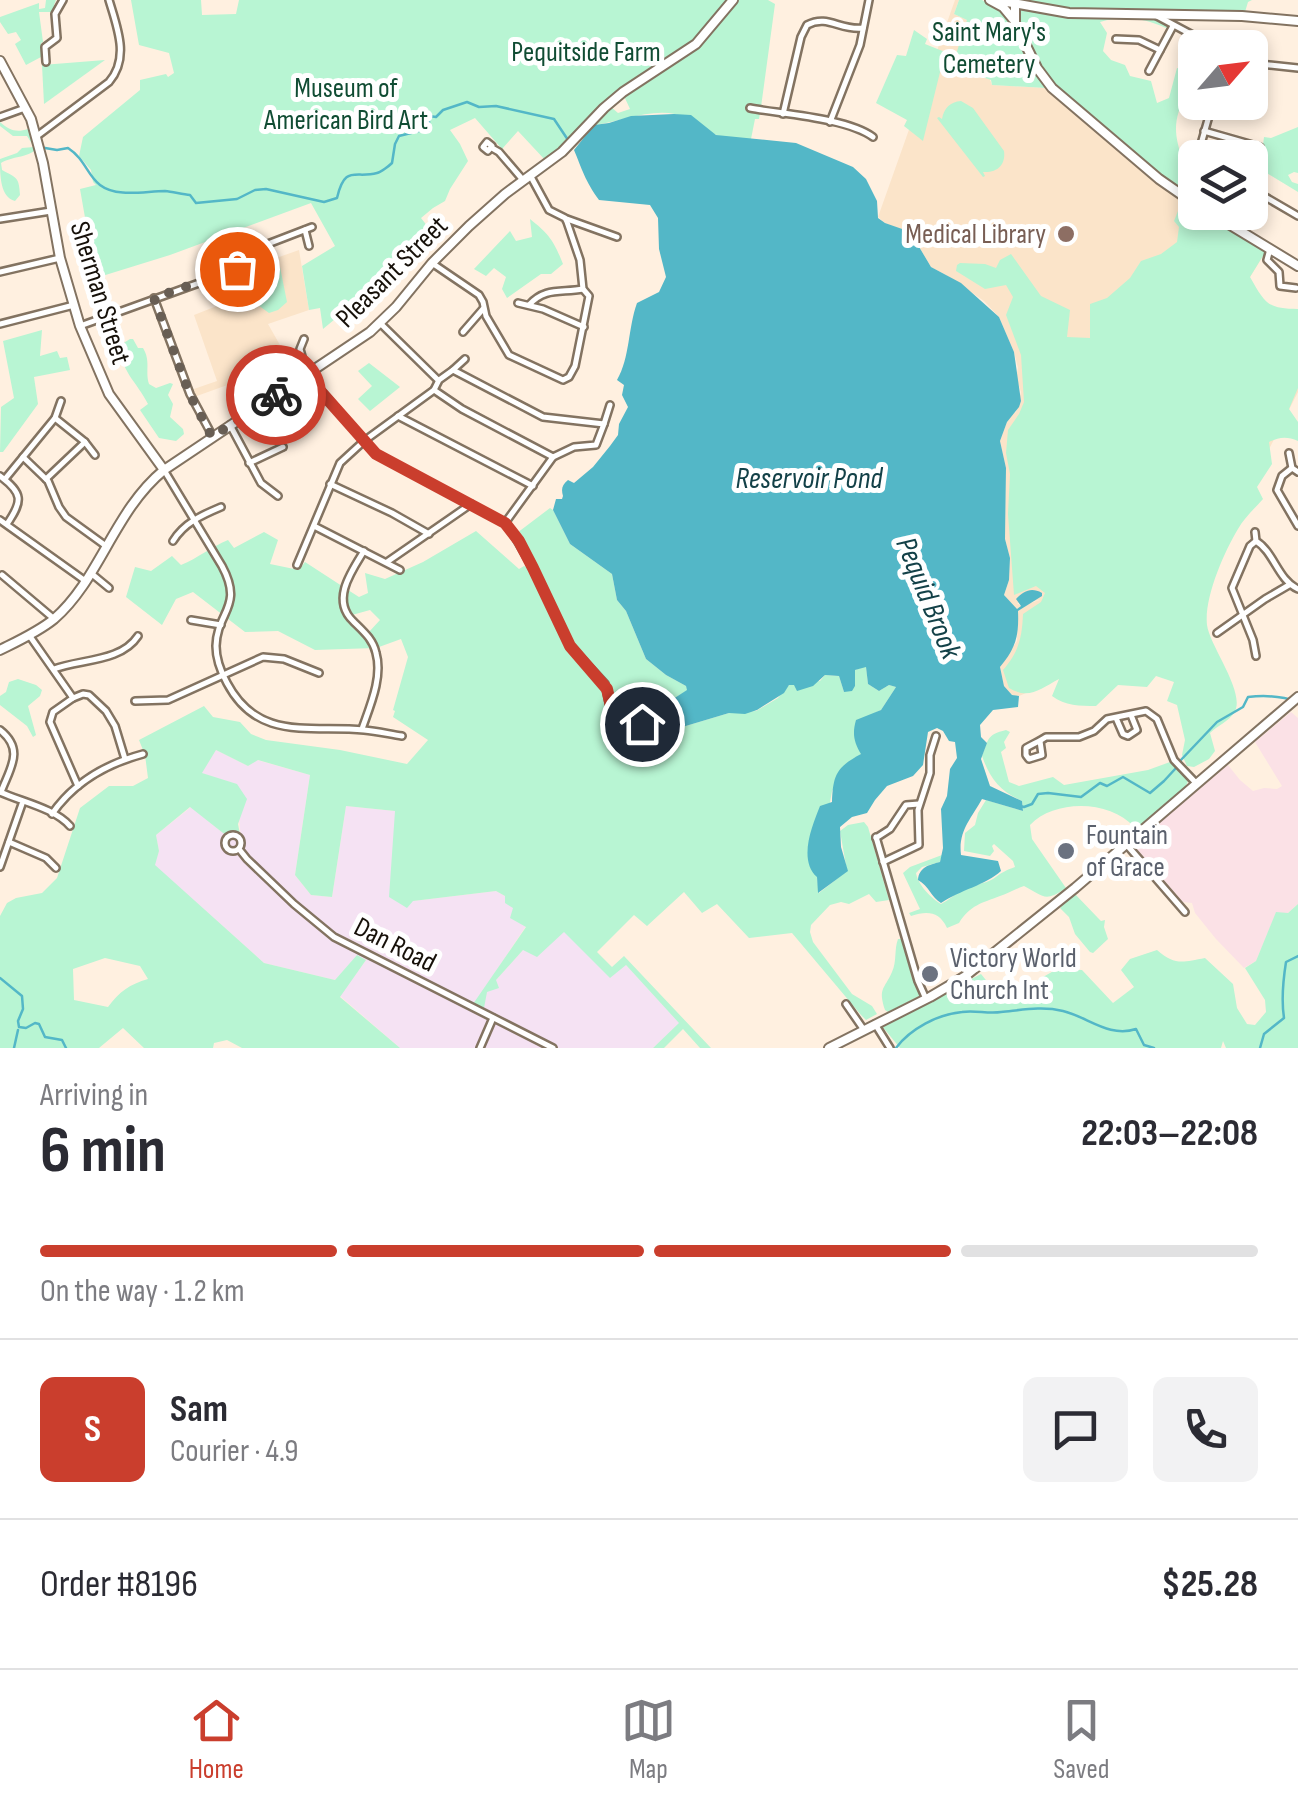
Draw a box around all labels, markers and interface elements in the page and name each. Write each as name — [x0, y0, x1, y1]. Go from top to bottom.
park label: Saint Mary's Cemetery — [932, 16, 1046, 81]
north arrow — [1178, 30, 1268, 120]
map controls — [1178, 30, 1268, 230]
park label: Pequitside Farm — [511, 36, 661, 69]
park label: Museum of American Bird Art — [263, 72, 428, 137]
button: layers — [1178, 140, 1268, 230]
street label: Pleasant Street — [329, 209, 455, 335]
street label: Sherman Street — [63, 218, 137, 368]
place label: Medical Library — [905, 218, 1046, 251]
marker: Medical Library — [1055, 223, 1077, 245]
pin — [195, 227, 280, 312]
icon: bag — [210, 242, 265, 297]
courier — [226, 345, 326, 445]
icon: bike — [249, 368, 304, 423]
water label: Reservoir Pond — [735, 461, 883, 497]
water label: Pequid Brook — [887, 532, 969, 665]
pin — [600, 682, 685, 767]
icon: home — [615, 697, 670, 752]
place label: Fountain of Grace — [1086, 819, 1168, 884]
marker: Fountain of Grace — [1055, 840, 1077, 862]
street label: Dan Road — [349, 910, 441, 980]
place label: Victory World Church Int — [950, 942, 1077, 1007]
marker: Victory World Church Int — [919, 963, 941, 985]
text: Arriving in — [40, 1076, 148, 1115]
text: 22:03–22:08 — [1081, 1111, 1258, 1156]
text: 6 min — [40, 1113, 166, 1191]
text: On the way · 1.2 km — [40, 1272, 245, 1311]
button: chat — [1023, 1377, 1128, 1482]
button: phone — [1153, 1377, 1258, 1482]
text: Sam — [170, 1387, 228, 1432]
text: S — [84, 1407, 101, 1452]
text: Courier · 4.9 — [170, 1432, 298, 1471]
text: Order #8196 — [40, 1562, 198, 1607]
text: $25.28 — [1161, 1562, 1258, 1607]
tab: Home — [189, 1693, 244, 1786]
tab: Map — [621, 1693, 676, 1786]
tab: Saved — [1053, 1693, 1109, 1786]

